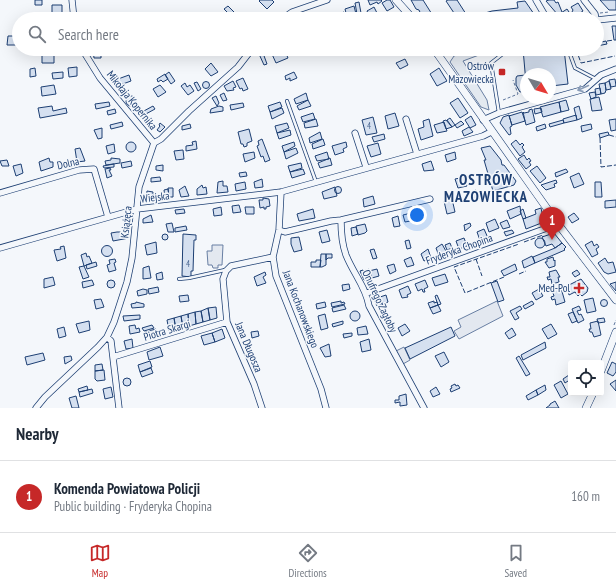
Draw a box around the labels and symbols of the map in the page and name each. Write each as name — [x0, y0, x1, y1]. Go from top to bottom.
place label: Ostrów Mazowiecka — [448, 59, 494, 86]
street label: Mikołaja Kopernika — [104, 67, 160, 133]
marker: Ostrów Mazowiecka — [497, 67, 507, 77]
north arrow — [520, 68, 556, 104]
one-way arrow — [577, 85, 589, 92]
house number: 4 — [367, 120, 371, 131]
street label: Dolna — [56, 154, 80, 172]
district label: OSTRÓW MAZOWIECKA — [444, 170, 528, 206]
street label: Wiejska — [140, 188, 170, 206]
street label: Książęca — [117, 205, 135, 239]
your location — [407, 205, 427, 225]
pin: 1 — [539, 207, 565, 240]
street label: Fryderyka Chopina — [424, 230, 494, 268]
house number: 4 — [186, 258, 190, 269]
street label: Jana Kochanowskiego — [279, 267, 322, 350]
street label: Onufrego Zagłoby — [359, 267, 401, 335]
place label: Med-Pol — [539, 281, 570, 295]
marker: Med-Pol — [573, 282, 585, 294]
street label: Piotra Skargi — [142, 316, 192, 344]
street label: Jana Długosza — [232, 319, 266, 374]

